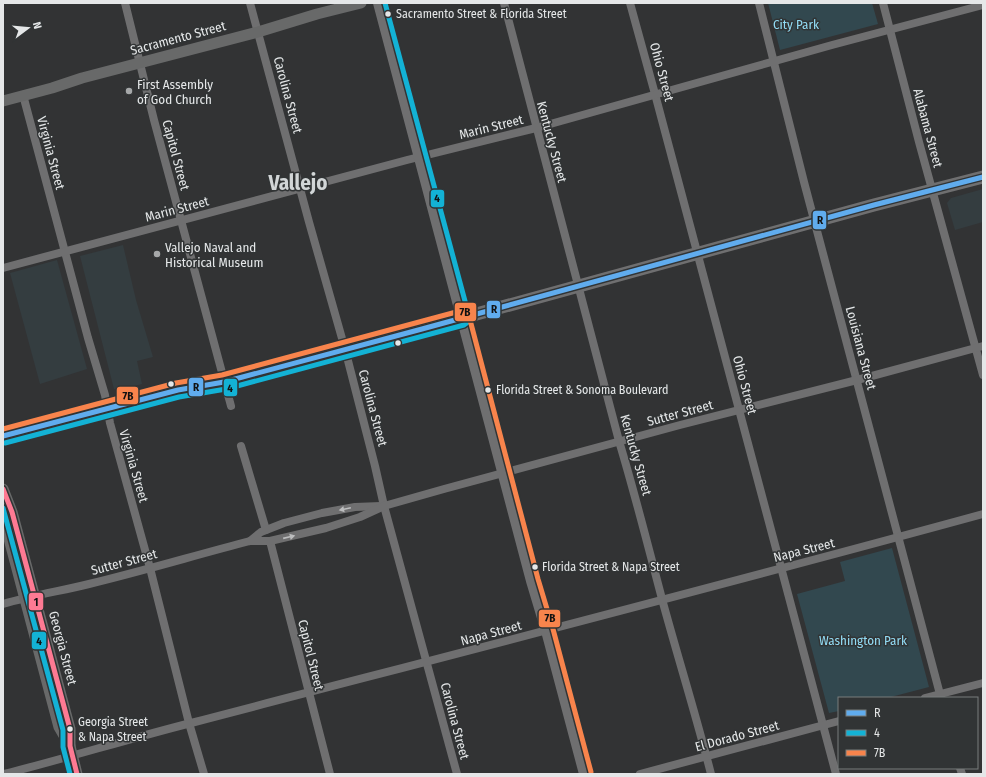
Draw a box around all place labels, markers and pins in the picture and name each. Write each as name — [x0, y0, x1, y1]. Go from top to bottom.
place label: Sacramento Street & Florida Street — [396, 7, 567, 21]
marker: Sacramento Street & Florida Street — [383, 9, 393, 19]
place label: First Assembly of God Church — [137, 77, 213, 107]
marker: First Assembly of God Church — [124, 86, 134, 96]
place label: Vallejo Naval and Historical Museum — [165, 240, 263, 270]
marker: Vallejo Naval and Historical Museum — [152, 249, 162, 259]
unlabelled marker — [393, 338, 403, 348]
unlabelled marker — [166, 379, 176, 389]
place label: Florida Street & Sonoma Boulevard — [496, 383, 668, 397]
marker: Florida Street & Sonoma Boulevard — [483, 385, 493, 395]
place label: Florida Street & Napa Street — [542, 560, 680, 574]
marker: Florida Street & Napa Street — [530, 562, 540, 572]
place label: Georgia Street & Napa Street — [78, 715, 148, 744]
marker: Georgia Street & Napa Street — [65, 724, 75, 734]

